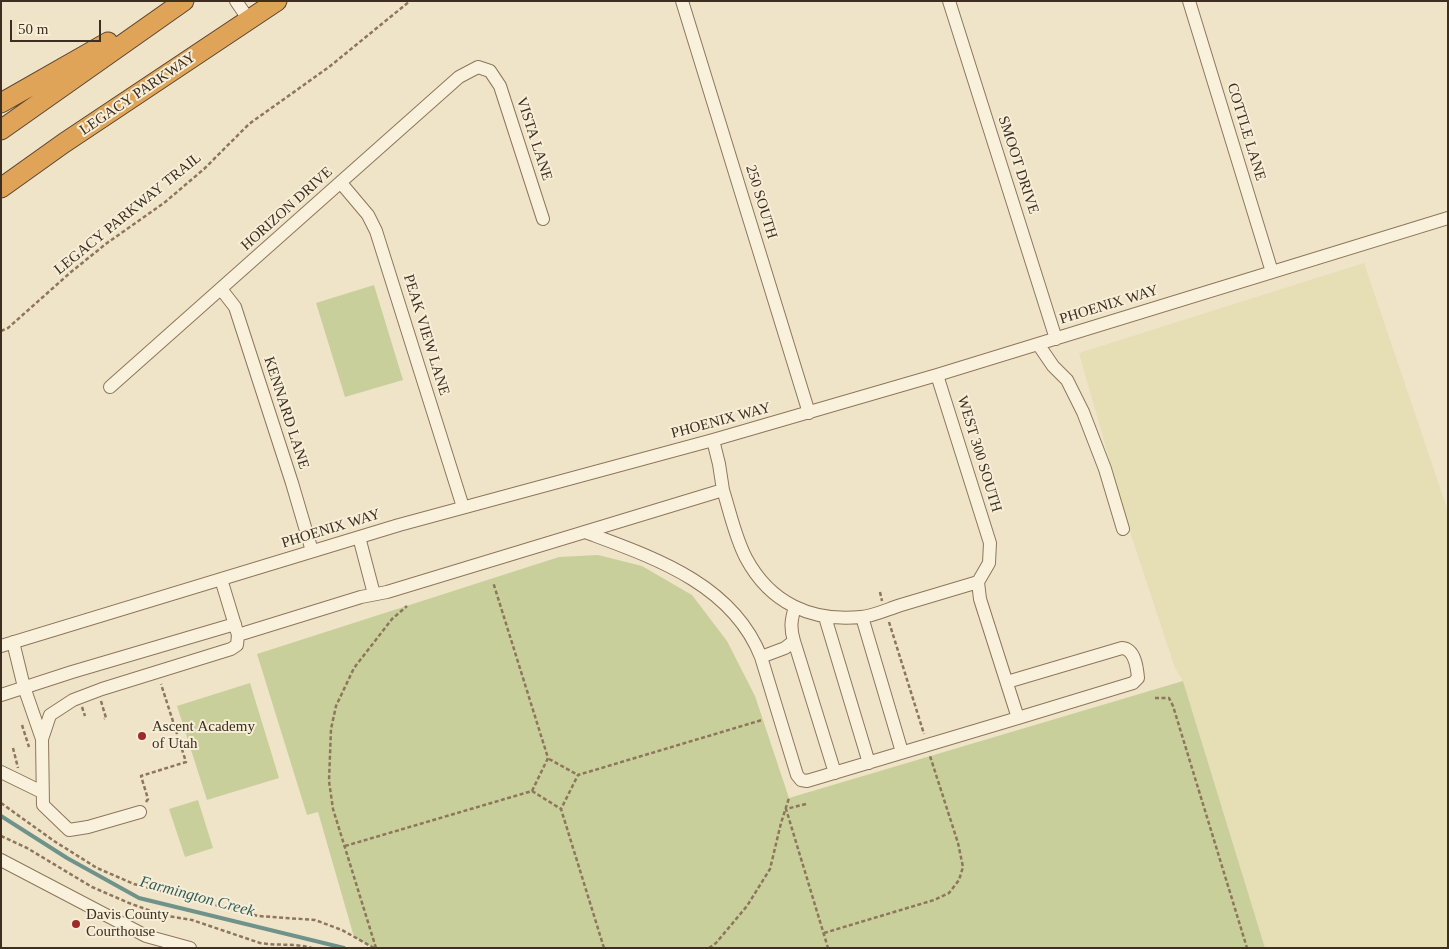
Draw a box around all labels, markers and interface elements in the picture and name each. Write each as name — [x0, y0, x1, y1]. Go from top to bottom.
scale bar — [12, 10, 104, 42]
text: 50 m — [18, 21, 48, 37]
street label: LEGACY PARKWAY — [77, 49, 199, 139]
street label: COTTLE LANE — [1223, 81, 1269, 183]
street label: VISTA LANE — [512, 95, 556, 183]
street label: SMOOT DRIVE — [994, 114, 1042, 216]
street label: LEGACY PARKWAY TRAIL — [51, 149, 205, 279]
street label: HORIZON DRIVE — [237, 163, 337, 255]
street label: 250 SOUTH — [741, 163, 781, 241]
street label: PEAK VIEW LANE — [399, 272, 453, 398]
street label: PHOENIX WAY — [1057, 281, 1161, 329]
street label: KENNARD LANE — [259, 355, 313, 471]
street label: WEST 300 SOUTH — [953, 394, 1005, 514]
street label: PHOENIX WAY — [669, 399, 773, 443]
street label: PHOENIX WAY — [279, 505, 383, 553]
place label: Ascent Academy of Utah — [152, 718, 255, 753]
marker: Ascent Academy of Utah — [136, 730, 148, 742]
water label: Farmington Creek — [137, 872, 257, 922]
place label: Davis County Courthouse — [86, 906, 169, 941]
marker: Davis County Courthouse — [70, 918, 82, 930]

